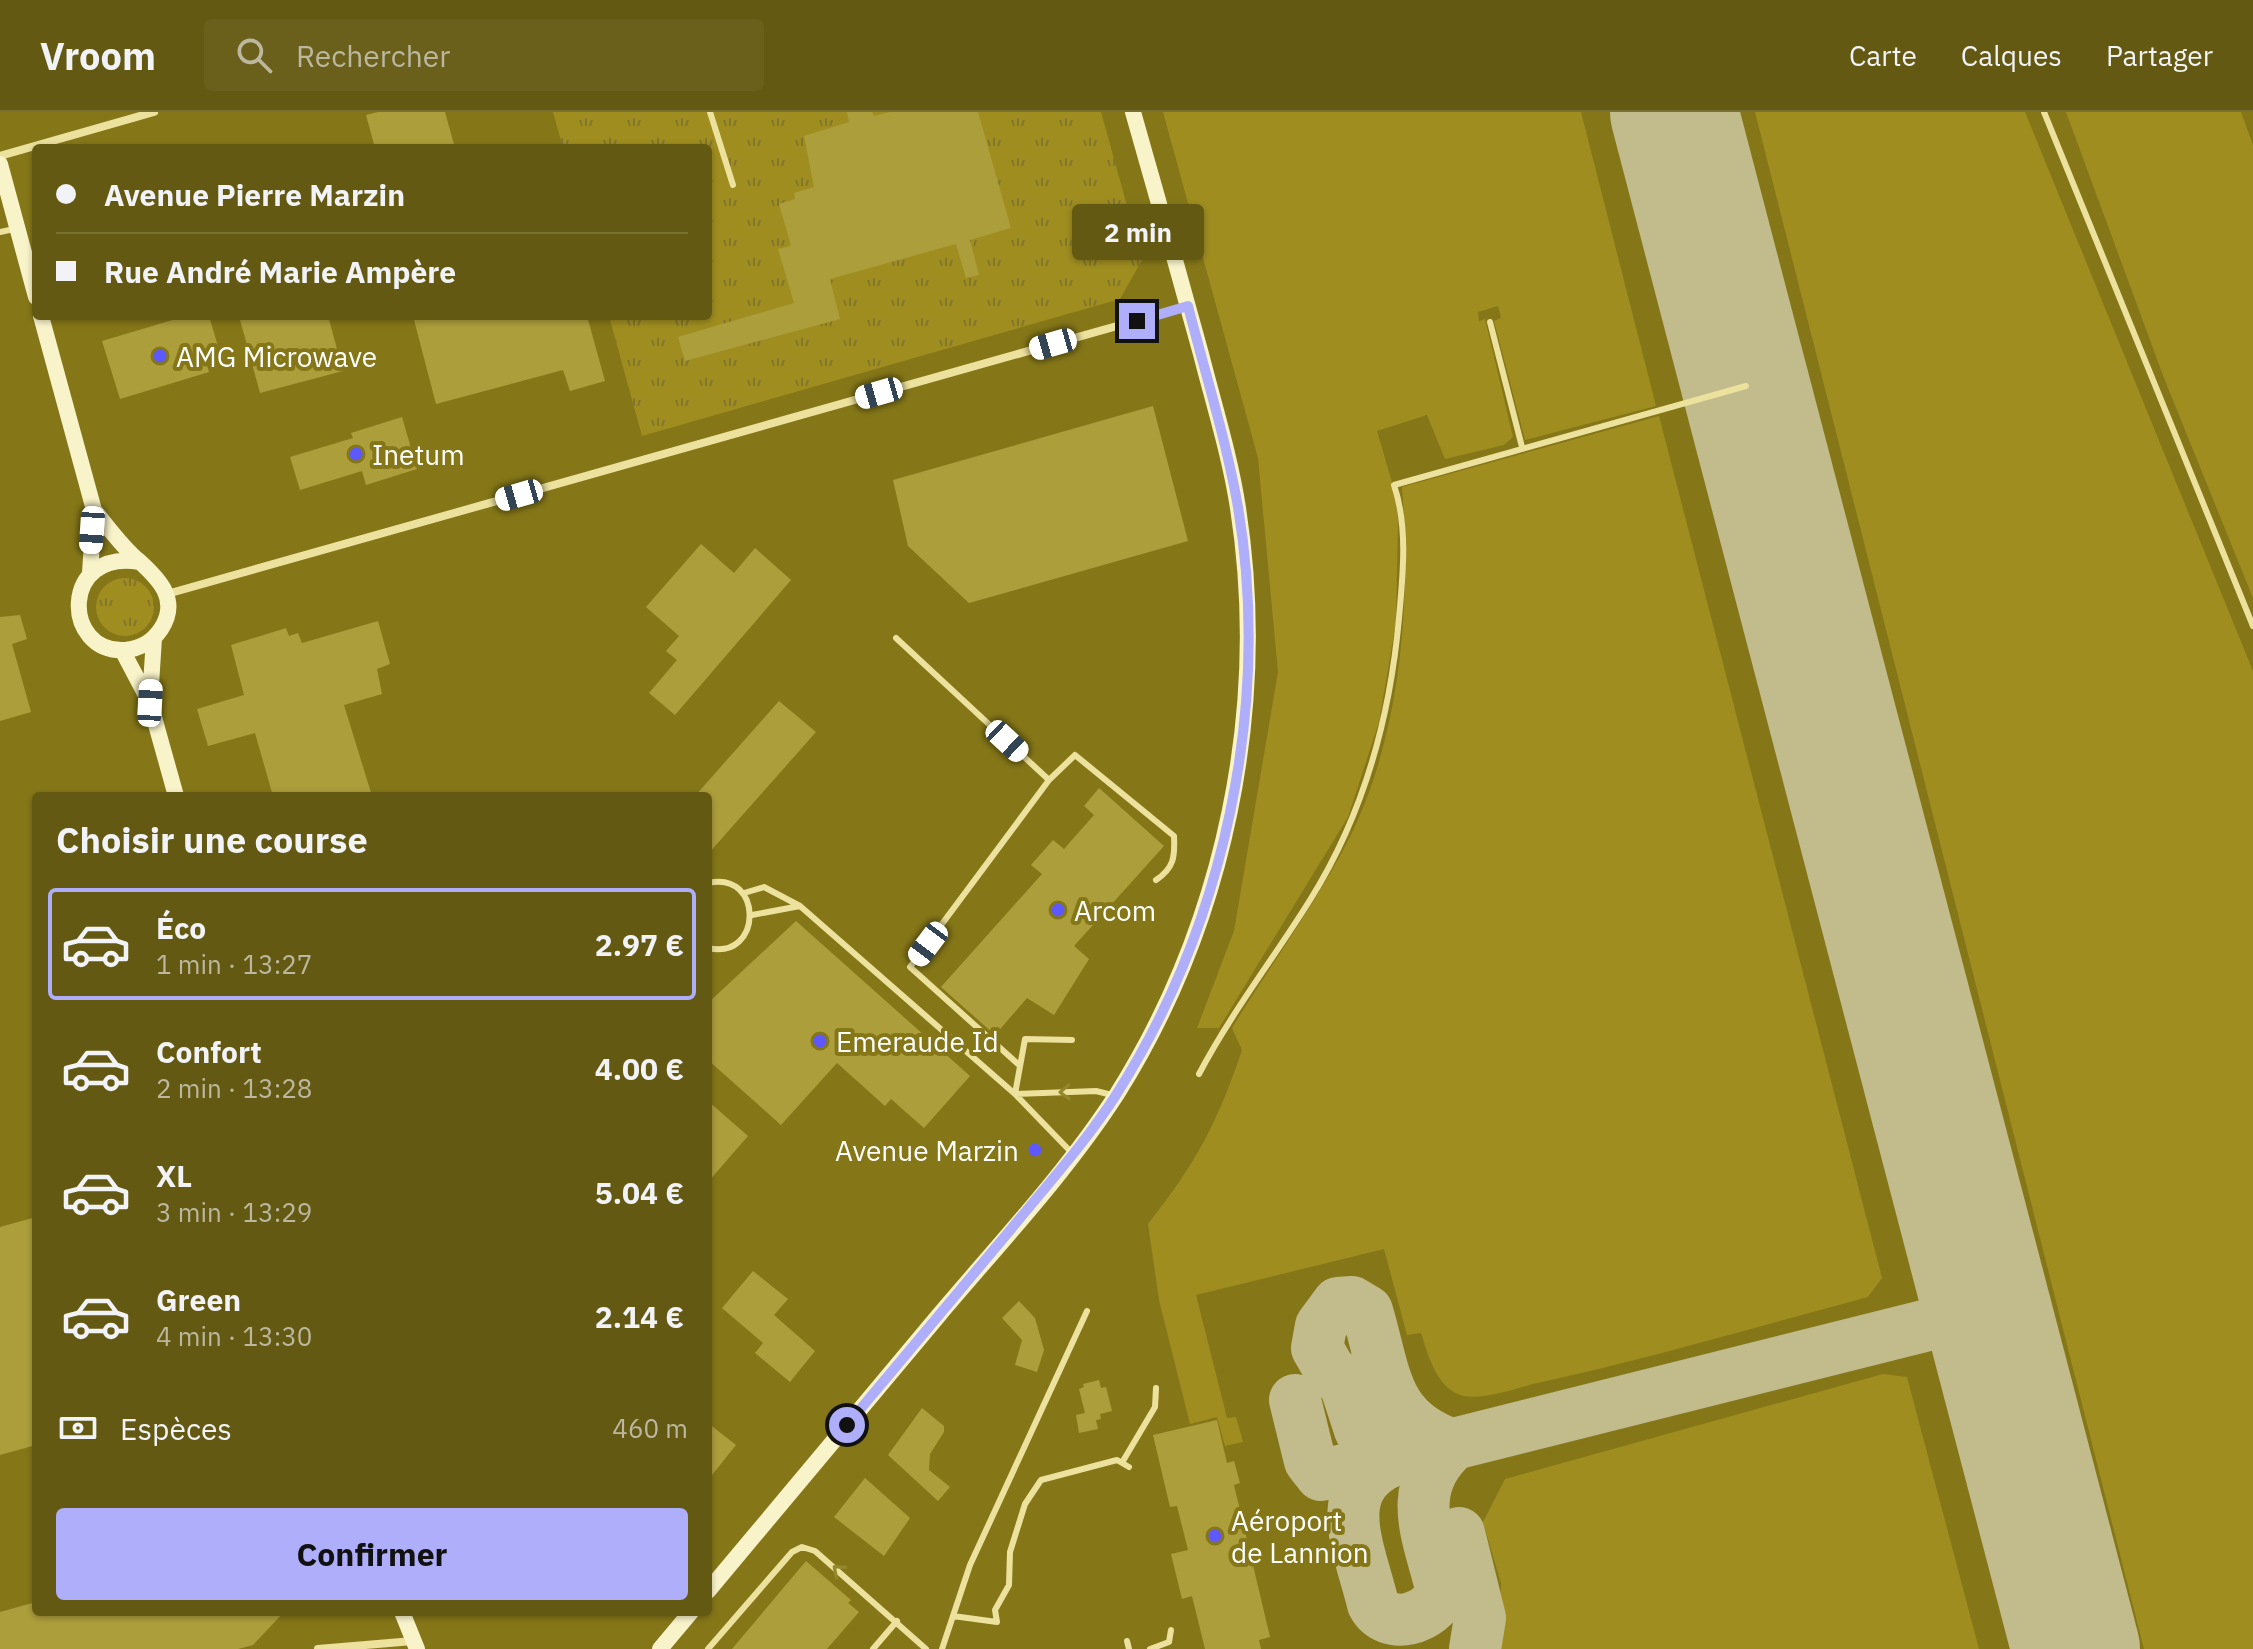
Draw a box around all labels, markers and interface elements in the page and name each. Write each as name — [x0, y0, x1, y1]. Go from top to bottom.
search box — [204, 19, 764, 91]
text: Vroom — [40, 31, 156, 80]
icon: search — [232, 33, 276, 77]
text: Rechercher — [296, 36, 450, 75]
text: Carte — [1849, 37, 1917, 74]
text: Calques — [1961, 37, 2062, 74]
text: Partager — [2106, 37, 2213, 74]
text: Avenue Pierre Marzin — [104, 175, 405, 214]
callout: 2 min — [1071, 205, 1203, 261]
text: 2 min — [1104, 215, 1172, 249]
text: Rue André Marie Ampère — [104, 252, 456, 291]
route end — [1119, 303, 1155, 339]
car — [1027, 326, 1079, 362]
place label: AMG Microwave — [176, 338, 377, 375]
marker: AMG Microwave — [151, 347, 169, 365]
car — [853, 375, 905, 411]
place label: Inetum — [372, 436, 465, 473]
marker: Inetum — [347, 445, 365, 463]
car — [493, 477, 545, 513]
car — [78, 505, 106, 555]
car — [137, 678, 163, 728]
car — [981, 716, 1033, 766]
text: Choisir une course — [56, 816, 368, 863]
place label: Arcom — [1074, 892, 1156, 929]
marker: Arcom — [1049, 901, 1067, 919]
icon: car — [60, 908, 132, 980]
text: Éco — [156, 908, 206, 947]
car — [904, 918, 952, 970]
text: 2.97 € — [595, 925, 684, 964]
text: 1 min · 13:27 — [156, 947, 312, 981]
place label: Emeraude Id — [836, 1023, 999, 1060]
icon: car — [60, 1032, 132, 1104]
text: Confort — [156, 1032, 262, 1071]
marker: Emeraude Id — [811, 1032, 829, 1050]
text: 4.00 € — [595, 1049, 684, 1088]
text: 2 min · 13:28 — [156, 1071, 312, 1105]
one-way arrow — [1058, 1084, 1071, 1101]
place label: Avenue Marzin — [835, 1132, 1019, 1169]
marker: Avenue Marzin — [1026, 1141, 1044, 1159]
icon: car — [60, 1156, 132, 1228]
text: XL — [156, 1156, 192, 1195]
text: 5.04 € — [595, 1173, 684, 1212]
text: 3 min · 13:29 — [156, 1195, 312, 1229]
icon: car — [60, 1280, 132, 1352]
text: Green — [156, 1280, 241, 1319]
text: 2.14 € — [595, 1297, 684, 1336]
text: 4 min · 13:30 — [156, 1319, 312, 1353]
icon: cash — [56, 1406, 100, 1450]
route start — [829, 1407, 865, 1443]
text: Espèces — [120, 1409, 232, 1448]
text: 460 m — [612, 1411, 688, 1445]
place label: Aéroport de Lannion — [1231, 1502, 1369, 1571]
button: Confirmer — [56, 1508, 688, 1600]
marker: Aéroport de Lannion — [1206, 1527, 1224, 1545]
one-way arrow — [832, 1566, 847, 1580]

